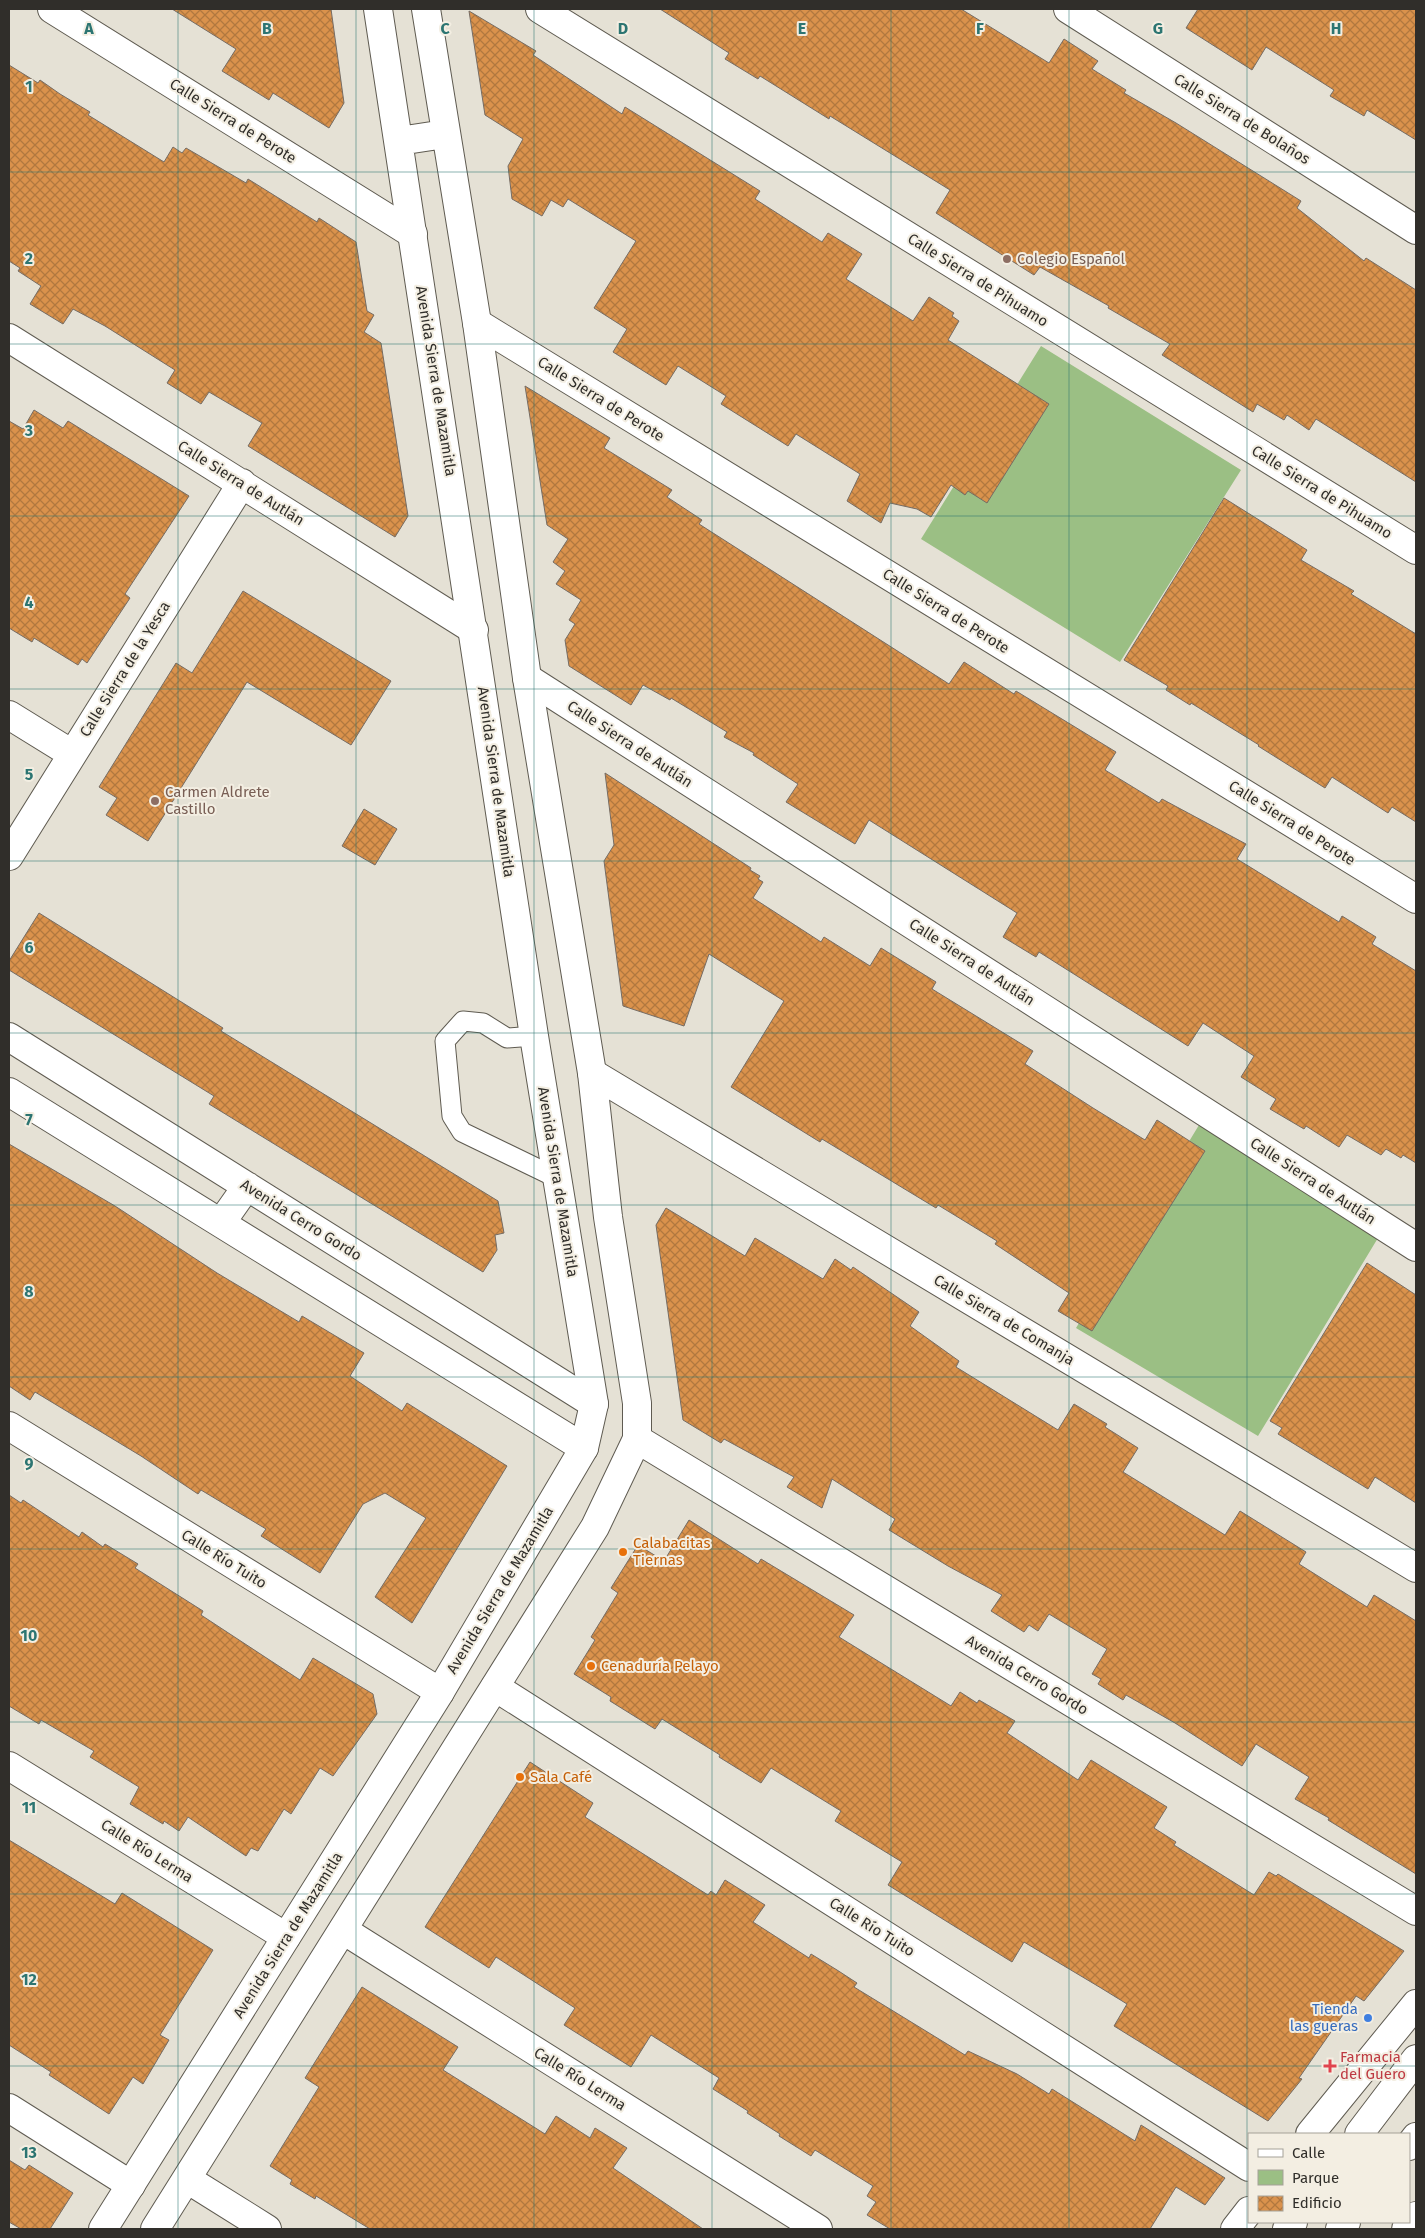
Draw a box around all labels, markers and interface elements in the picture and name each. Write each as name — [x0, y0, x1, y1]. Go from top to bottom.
text: A — [83, 19, 94, 38]
text: B — [262, 19, 272, 38]
text: C — [440, 19, 450, 38]
text: D — [618, 19, 628, 38]
text: E — [798, 19, 806, 38]
text: F — [976, 19, 984, 38]
text: G — [1153, 19, 1163, 38]
text: H — [1331, 19, 1341, 38]
street label: Calle Sierra de Bolaños — [1171, 70, 1313, 168]
street label: Calle Sierra de Perote — [166, 75, 300, 167]
text: 1 — [25, 77, 33, 96]
street label: Calle Sierra de Pihuamo — [904, 229, 1052, 331]
text: 2 — [25, 249, 33, 268]
place label: Colegio Español — [1017, 250, 1126, 268]
marker: Colegio Español — [1001, 253, 1013, 265]
street label: Avenida Sierra de Mazamitla — [412, 285, 460, 477]
street label: Calle Sierra de Perote — [534, 353, 668, 445]
text: 3 — [24, 421, 33, 440]
street label: Calle Sierra de Autlán — [174, 437, 308, 529]
street label: Calle Sierra de Pihuamo — [1248, 441, 1396, 543]
street label: Calle Sierra de Perote — [879, 565, 1013, 657]
text: 4 — [24, 593, 34, 612]
street label: Calle Sierra de la Yesca — [76, 598, 174, 740]
street label: Avenida Sierra de Mazamitla — [474, 686, 518, 878]
street label: Calle Sierra de Autlán — [564, 697, 696, 791]
text: 5 — [25, 765, 34, 784]
street label: Calle Sierra de Perote — [1225, 777, 1359, 869]
place label: Carmen Aldrete Castillo — [165, 783, 270, 818]
marker: Carmen Aldrete Castillo — [149, 795, 161, 807]
street label: Calle Sierra de Autlán — [906, 915, 1038, 1009]
text: 6 — [24, 938, 34, 957]
street label: Avenida Sierra de Mazamitla — [534, 1086, 582, 1278]
text: 7 — [25, 1110, 33, 1129]
street label: Calle Sierra de Autlán — [1247, 1134, 1379, 1228]
street label: Avenida Cerro Gordo — [237, 1175, 365, 1265]
street label: Calle Sierra de Comanja — [930, 1271, 1078, 1369]
text: 8 — [24, 1282, 34, 1301]
text: 9 — [25, 1454, 34, 1473]
street label: Avenida Sierra de Mazamitla — [443, 1503, 557, 1677]
street label: Calle Río Tuito — [178, 1526, 270, 1592]
place label: Calabacitas Tiernas — [633, 1534, 710, 1569]
marker: Calabacitas Tiernas — [617, 1546, 629, 1558]
text: 10 — [21, 1626, 37, 1645]
street label: Avenida Cerro Gordo — [963, 1631, 1091, 1719]
place label: Cenaduría Pelayo — [601, 1657, 719, 1675]
marker: Cenaduría Pelayo — [585, 1660, 597, 1672]
place label: Sala Café — [530, 1768, 592, 1786]
marker: Sala Café — [514, 1771, 526, 1783]
text: 11 — [22, 1798, 36, 1817]
street label: Calle Río Lerma — [98, 1815, 196, 1887]
street label: Avenida Sierra de Mazamitla — [229, 1849, 347, 2021]
street label: Calle Río Tuito — [826, 1894, 918, 1960]
text: 12 — [21, 1970, 37, 1989]
place label: Tienda las gueras — [1290, 2000, 1358, 2035]
marker: Tienda las gueras — [1362, 2012, 1374, 2024]
street label: Calle Río Lerma — [531, 2043, 629, 2115]
place label: Farmacia del Guero — [1340, 2048, 1406, 2083]
marker: Farmacia del Guero — [1324, 2060, 1336, 2072]
legend — [1248, 2133, 1410, 2223]
text: 13 — [21, 2143, 37, 2162]
text: Calle — [1292, 2144, 1325, 2162]
text: Parque — [1292, 2169, 1339, 2187]
text: Edificio — [1292, 2194, 1342, 2212]

